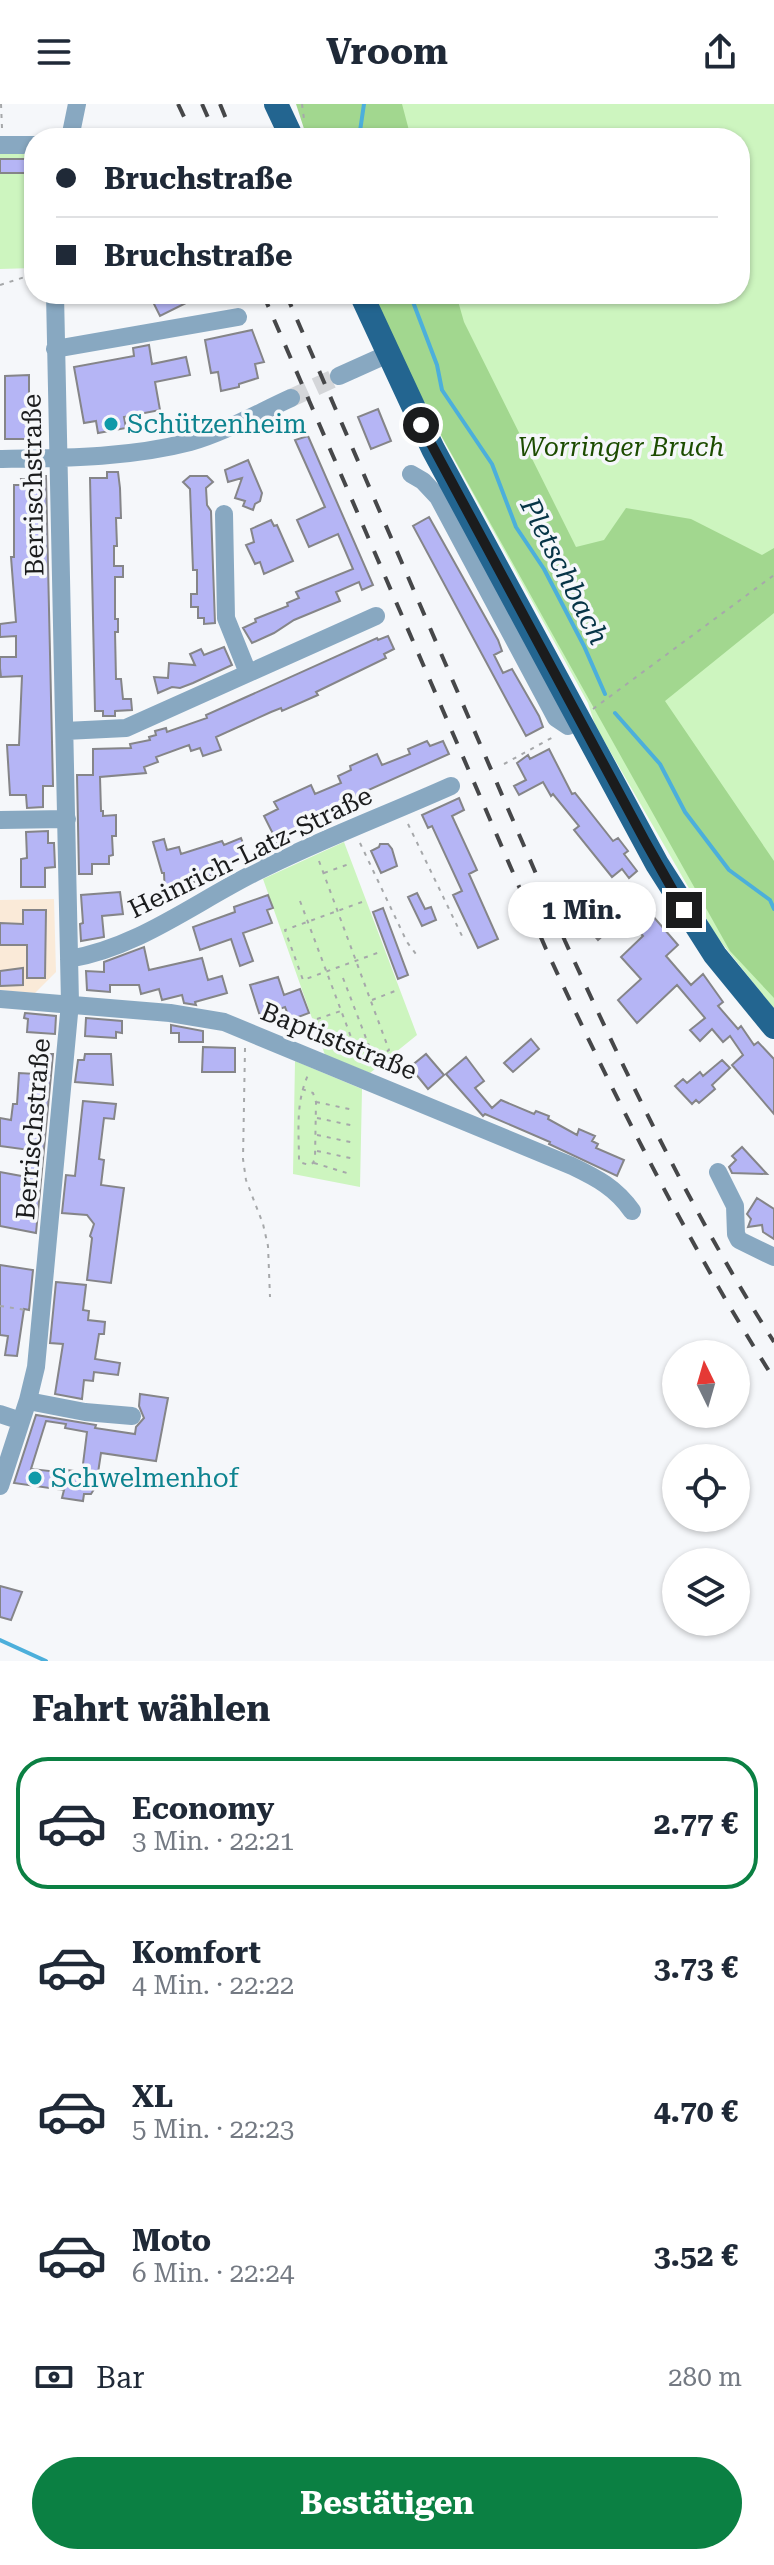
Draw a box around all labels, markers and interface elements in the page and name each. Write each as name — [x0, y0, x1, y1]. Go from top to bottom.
icon: menu — [32, 30, 76, 74]
icon: share — [698, 30, 742, 74]
text: Vroom — [326, 31, 448, 73]
text: Bruchstraße — [104, 161, 293, 196]
text: Bruchstraße — [104, 238, 293, 273]
street label: Berrischstraße — [16, 394, 50, 576]
route start — [403, 407, 439, 443]
place label: Schützenheim — [127, 409, 307, 439]
marker: Schützenheim — [102, 415, 120, 433]
park label: Worringer Bruch — [518, 432, 724, 462]
water label: Pletschbach — [513, 492, 616, 650]
street label: Heinrich-Latz-Straße — [123, 780, 377, 924]
callout: 1 Min. — [508, 882, 656, 938]
route end — [666, 892, 702, 928]
text: 1 Min. — [542, 895, 622, 925]
street label: Baptiststraße — [257, 996, 421, 1086]
street label: Berrischstraße — [10, 1037, 56, 1221]
north arrow — [662, 1340, 750, 1428]
map controls — [662, 1340, 750, 1636]
button: locate — [662, 1444, 750, 1532]
place label: Schwelmenhof — [51, 1463, 240, 1493]
marker: Schwelmenhof — [26, 1469, 44, 1487]
button: layers — [662, 1548, 750, 1636]
text: Fahrt wählen — [32, 1688, 270, 1730]
icon: car — [36, 1787, 108, 1859]
text: Economy — [132, 1791, 274, 1826]
text: 2.77 € — [654, 1806, 738, 1841]
text: 3 Min. · 22:21 — [132, 1826, 294, 1856]
icon: car — [36, 1931, 108, 2003]
text: Komfort — [132, 1935, 261, 1970]
text: 3.73 € — [654, 1950, 738, 1985]
text: 4 Min. · 22:22 — [132, 1970, 294, 2000]
icon: car — [36, 2075, 108, 2147]
text: XL — [132, 2079, 173, 2114]
text: 4.70 € — [654, 2094, 738, 2129]
text: 5 Min. · 22:23 — [132, 2114, 294, 2144]
icon: car — [36, 2219, 108, 2291]
text: Moto — [132, 2223, 211, 2258]
text: 3.52 € — [654, 2238, 738, 2273]
text: 6 Min. · 22:24 — [132, 2258, 294, 2288]
icon: cash — [32, 2355, 76, 2399]
text: Bar — [96, 2360, 145, 2395]
text: 280 m — [668, 2362, 742, 2392]
button: Bestätigen — [32, 2457, 742, 2549]

